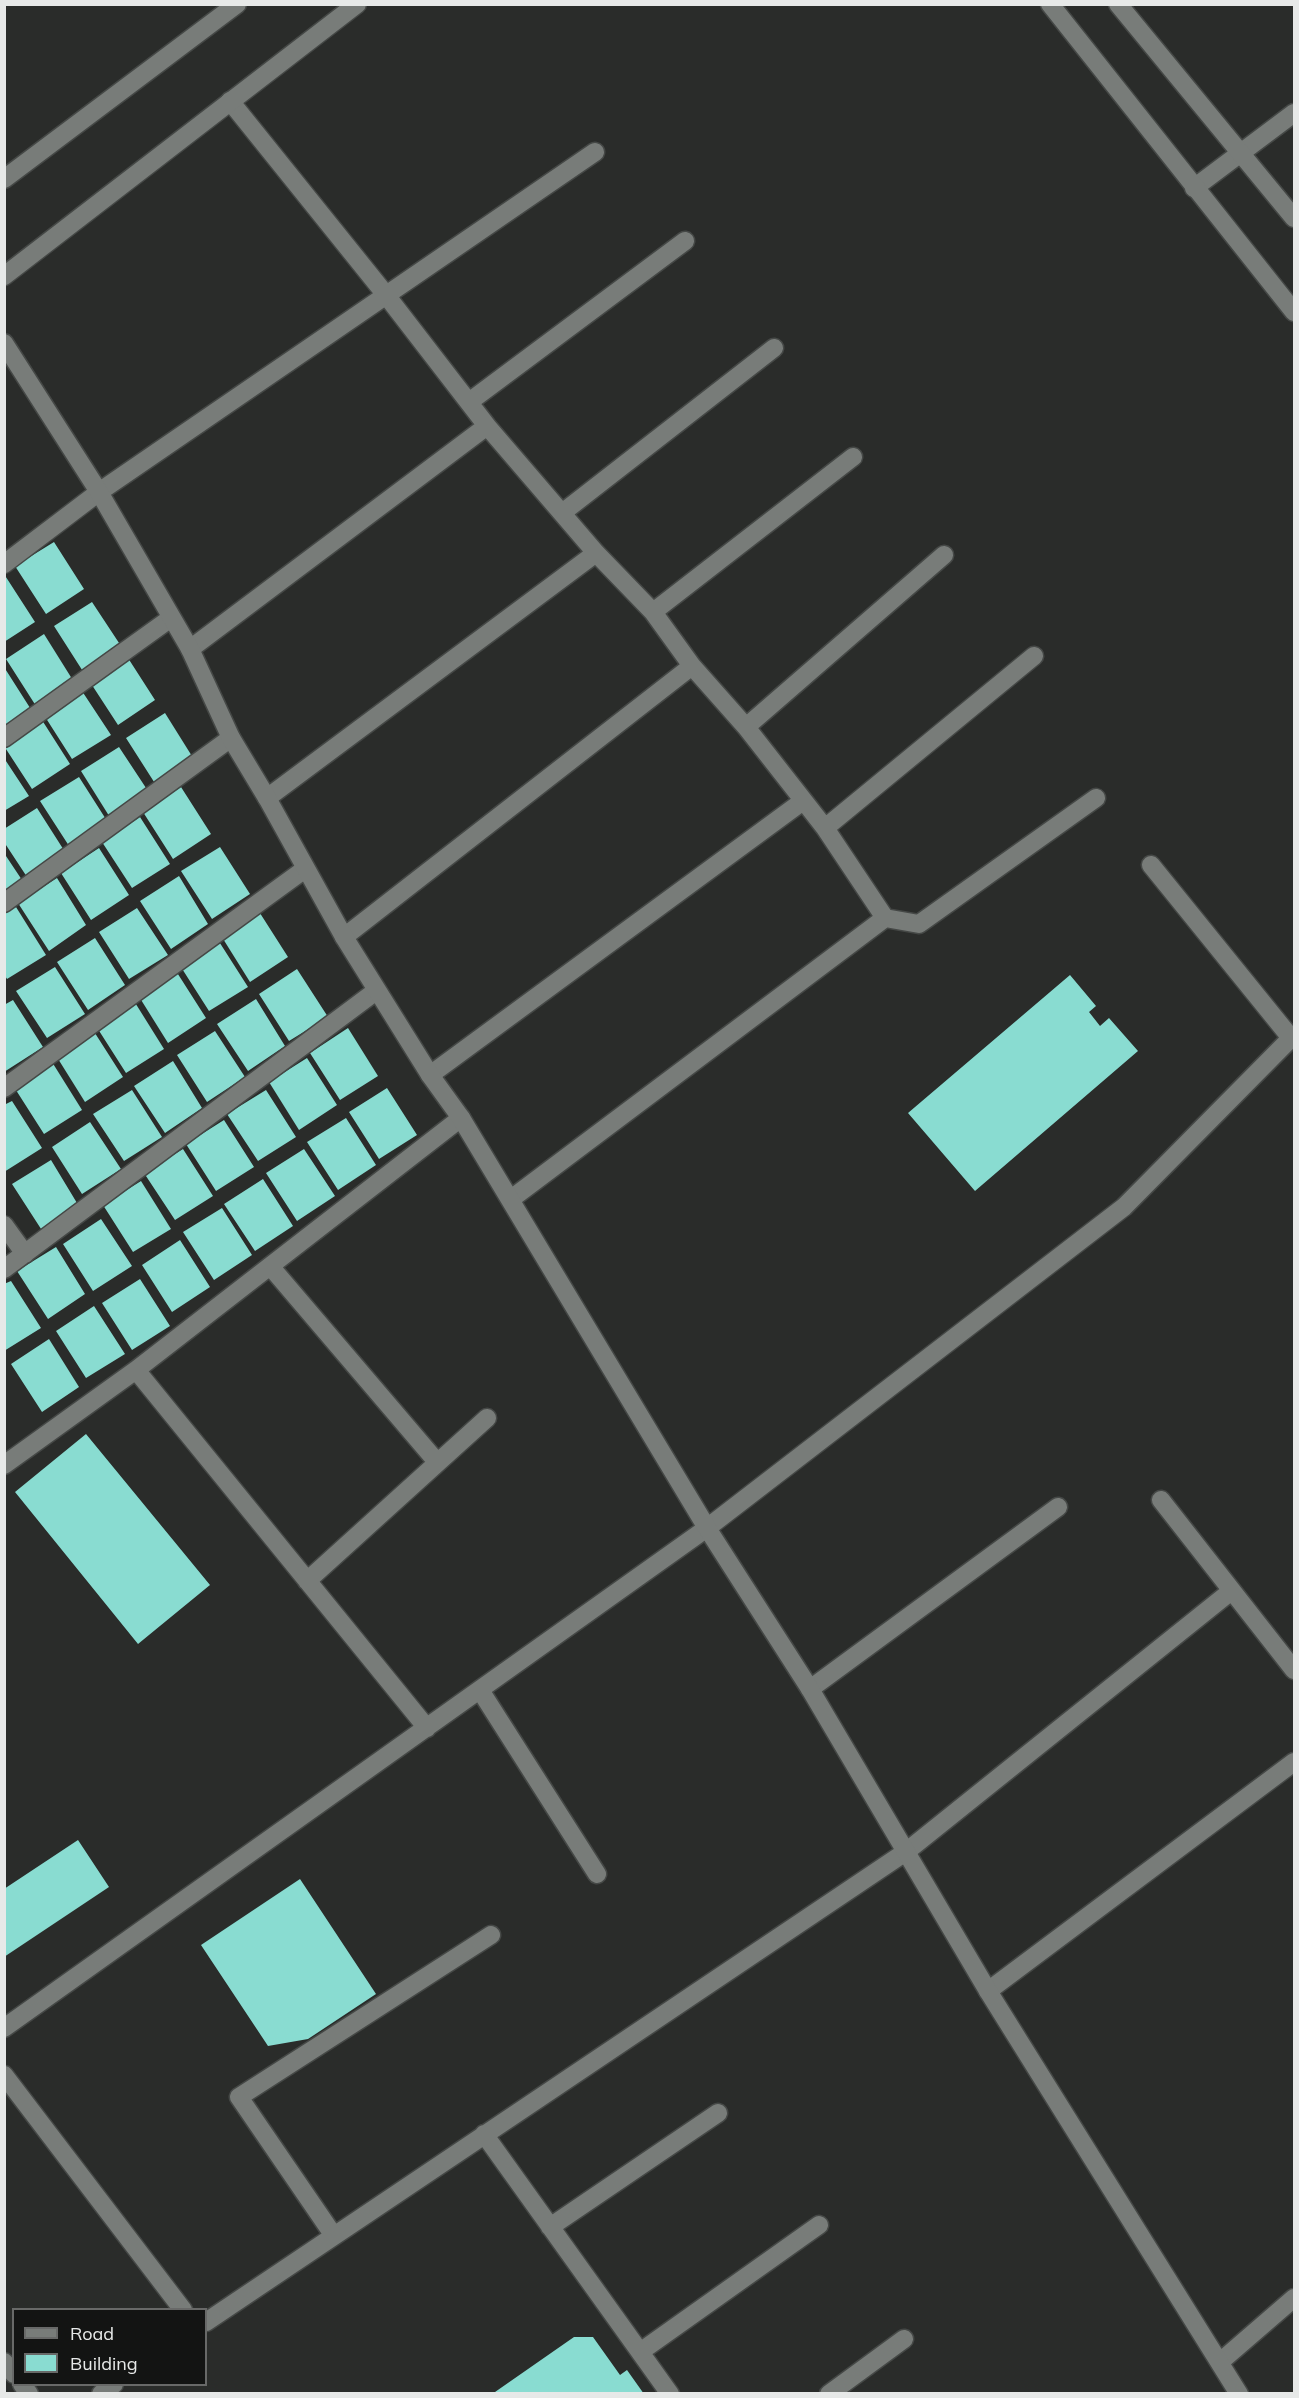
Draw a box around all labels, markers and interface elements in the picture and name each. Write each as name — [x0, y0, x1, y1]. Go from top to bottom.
legend — [12, 2308, 207, 2386]
text: Road — [70, 2322, 114, 2345]
text: Building — [70, 2352, 138, 2375]

